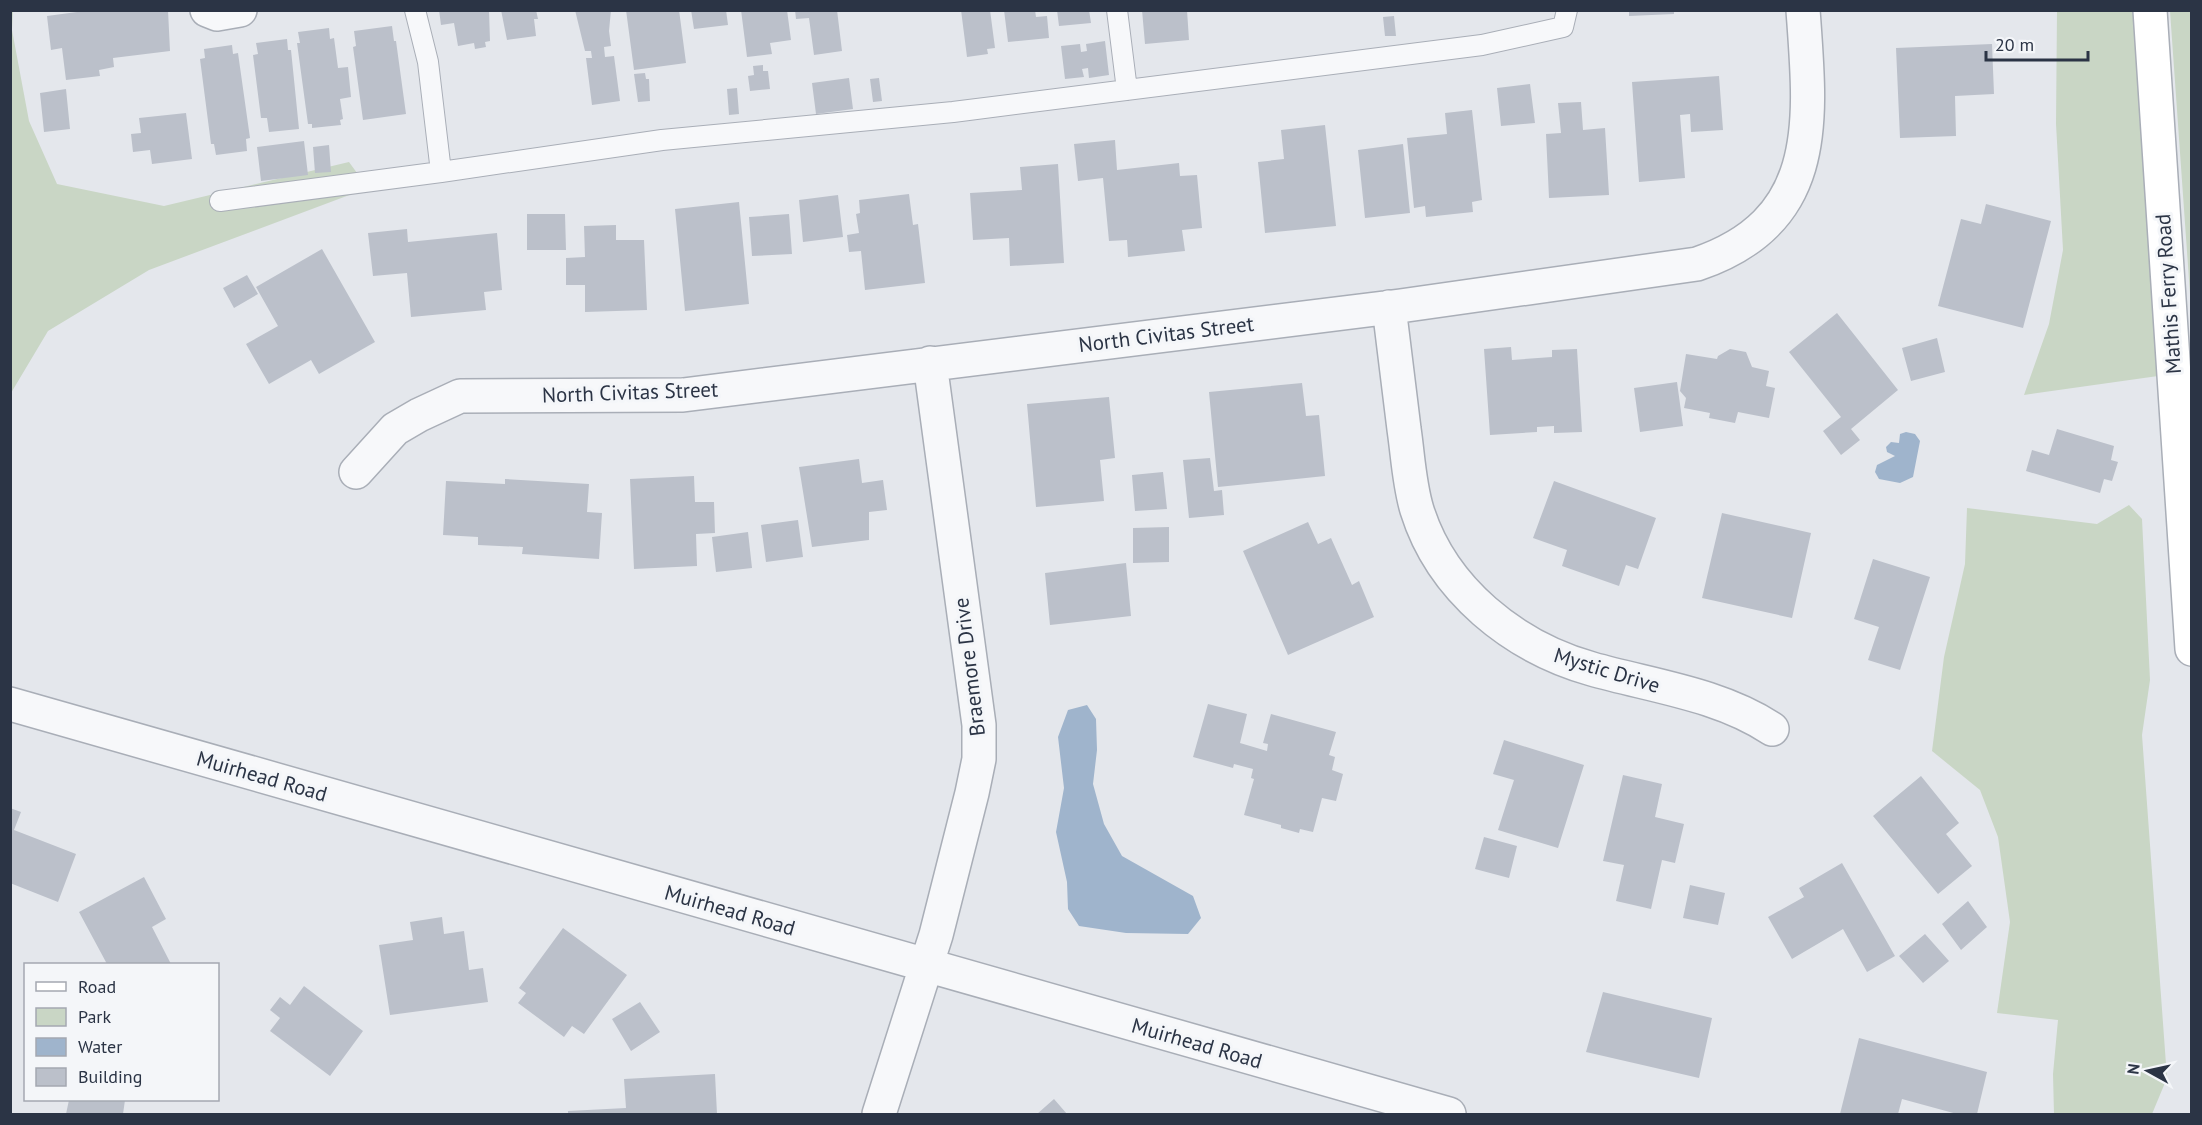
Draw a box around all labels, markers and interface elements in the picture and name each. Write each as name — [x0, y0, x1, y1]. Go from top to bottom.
scale bar — [1986, 24, 2088, 62]
text: 20 m — [1995, 33, 2034, 56]
street label: Mathis Ferry Road — [2149, 213, 2187, 375]
street label: North Civitas Street — [1077, 310, 1255, 358]
street label: North Civitas Street — [541, 375, 719, 409]
street label: Braemore Drive — [947, 596, 991, 738]
street label: Mystic Drive — [1551, 641, 1663, 699]
street label: Muirhead Road — [194, 744, 330, 808]
street label: Muirhead Road — [662, 878, 798, 942]
legend — [24, 963, 219, 1101]
text: Road — [78, 975, 116, 998]
text: Park — [78, 1005, 111, 1028]
street label: Muirhead Road — [1129, 1011, 1265, 1075]
text: Water — [78, 1035, 122, 1058]
north arrow — [2118, 1041, 2178, 1101]
text: N — [2123, 1062, 2144, 1076]
text: Building — [78, 1065, 142, 1088]

